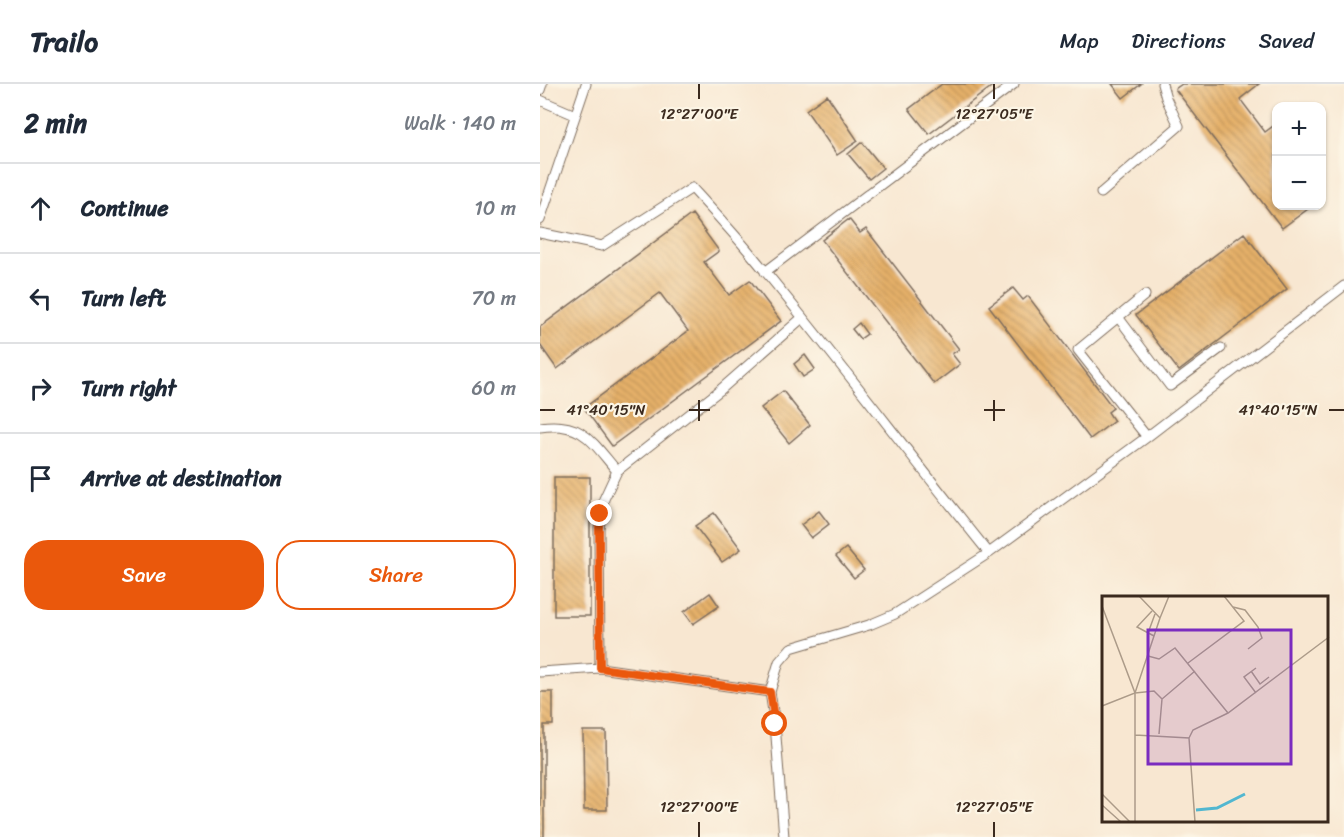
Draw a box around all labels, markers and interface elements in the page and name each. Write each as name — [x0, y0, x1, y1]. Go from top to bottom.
text: Trailo — [30, 17, 98, 66]
text: Map — [1060, 22, 1098, 60]
text: Directions — [1131, 22, 1226, 60]
text: Saved — [1259, 22, 1314, 60]
text: 2 min — [24, 100, 87, 146]
text: 12°27'00"E — [660, 101, 740, 127]
text: 12°27'05"E — [955, 101, 1034, 127]
map controls — [1272, 102, 1326, 210]
button: + — [1272, 102, 1326, 156]
text: Walk · 140 m — [404, 106, 516, 141]
button: − — [1272, 156, 1326, 210]
text: Continue — [81, 189, 169, 228]
text: 10 m — [474, 191, 516, 226]
icon: ahead — [24, 192, 57, 225]
text: Turn left — [81, 279, 166, 318]
text: 70 m — [471, 281, 516, 316]
icon: left — [24, 282, 57, 315]
text: Turn right — [81, 369, 176, 408]
text: 60 m — [471, 371, 516, 406]
icon: right — [24, 372, 57, 405]
text: 41°40'15"N — [567, 397, 646, 423]
text: 41°40'15"N — [1239, 397, 1318, 423]
text: Arrive at destination — [81, 459, 282, 498]
icon: arrive — [24, 462, 57, 495]
route end — [586, 500, 612, 526]
button: Save — [24, 540, 264, 610]
button: Share — [276, 540, 516, 610]
inset map — [1102, 596, 1329, 822]
route start — [761, 710, 787, 736]
text: 12°27'00"E — [660, 794, 740, 820]
text: 12°27'05"E — [955, 794, 1034, 820]

